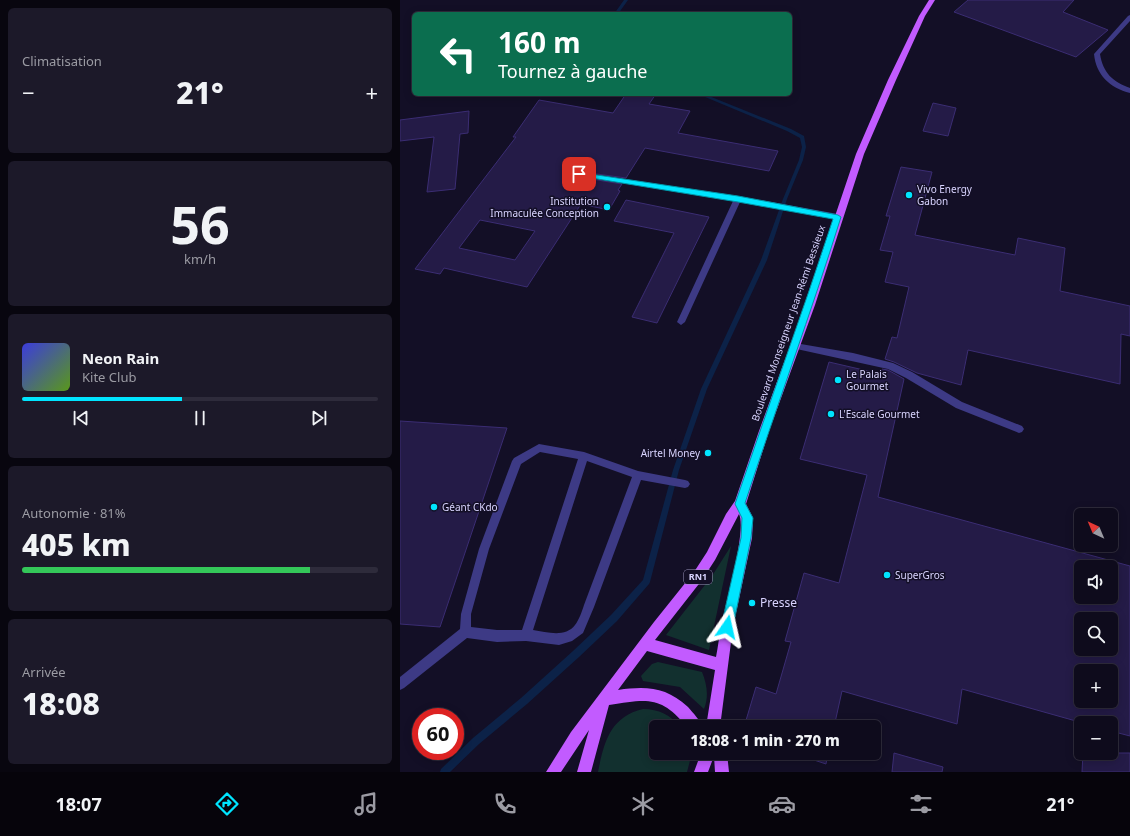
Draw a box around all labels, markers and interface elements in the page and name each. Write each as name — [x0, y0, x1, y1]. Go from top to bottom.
text: 160 m — [498, 23, 581, 61]
icon: left — [432, 28, 484, 80]
text: Climatisation — [22, 52, 102, 70]
text: Tournez à gauche — [498, 59, 647, 83]
text: 21° — [176, 72, 224, 113]
text: − — [22, 77, 35, 107]
text: + — [365, 77, 378, 107]
pin — [562, 157, 596, 191]
icon: arrive — [568, 163, 590, 185]
place label: Vivo Energy Gabon — [917, 182, 973, 208]
text: 56 — [170, 188, 230, 259]
marker: Vivo Energy Gabon — [904, 190, 914, 200]
place label: Institution Immaculée Conception — [490, 194, 599, 220]
marker: Institution Immaculée Conception — [602, 202, 612, 212]
street label: Boulevard Monseigneur Jean-Rémi Bessieux — [748, 222, 828, 423]
text: km/h — [184, 250, 216, 268]
text: Neon Rain — [82, 348, 159, 368]
place label: Le Palais Gourmet — [846, 367, 889, 393]
text: Kite Club — [82, 368, 136, 386]
marker: Le Palais Gourmet — [833, 375, 843, 385]
icon: previous — [70, 407, 92, 429]
icon: pause — [189, 407, 211, 429]
icon: next — [308, 407, 330, 429]
place label: L'Escale Gourmet — [839, 407, 920, 421]
marker: L'Escale Gourmet — [826, 409, 836, 419]
place label: Airtel Money — [641, 446, 701, 460]
marker: Airtel Money — [703, 448, 713, 458]
place label: Géant CKdo — [442, 500, 498, 514]
marker: Géant CKdo — [429, 502, 439, 512]
text: Autonomie · 81% — [22, 504, 126, 522]
north arrow — [1074, 508, 1118, 552]
map controls — [1074, 508, 1118, 760]
text: 405 km — [22, 524, 131, 565]
button: sound — [1074, 560, 1118, 604]
place label: SuperGros — [895, 568, 945, 582]
road number: RN1 — [684, 570, 712, 584]
marker: SuperGros — [882, 570, 892, 580]
place label: Presse — [760, 594, 797, 611]
marker: Presse — [747, 598, 757, 608]
position arrow — [706, 606, 748, 648]
button: search — [1074, 612, 1118, 656]
text: Arrivée — [22, 663, 66, 681]
button: + — [1074, 664, 1118, 708]
text: 18:08 — [22, 683, 100, 724]
speed limit sign: 60 — [412, 708, 464, 760]
button: − — [1074, 716, 1118, 760]
text: 18:08 · 1 min · 270 m — [690, 730, 840, 750]
icon: directions — [213, 790, 241, 818]
icon: music — [352, 790, 380, 818]
icon: phone — [491, 790, 519, 818]
icon: climate — [629, 790, 657, 818]
icon: car — [768, 790, 796, 818]
icon: filters — [907, 790, 935, 818]
text: 18:07 — [55, 792, 102, 816]
text: 21° — [1046, 792, 1075, 816]

